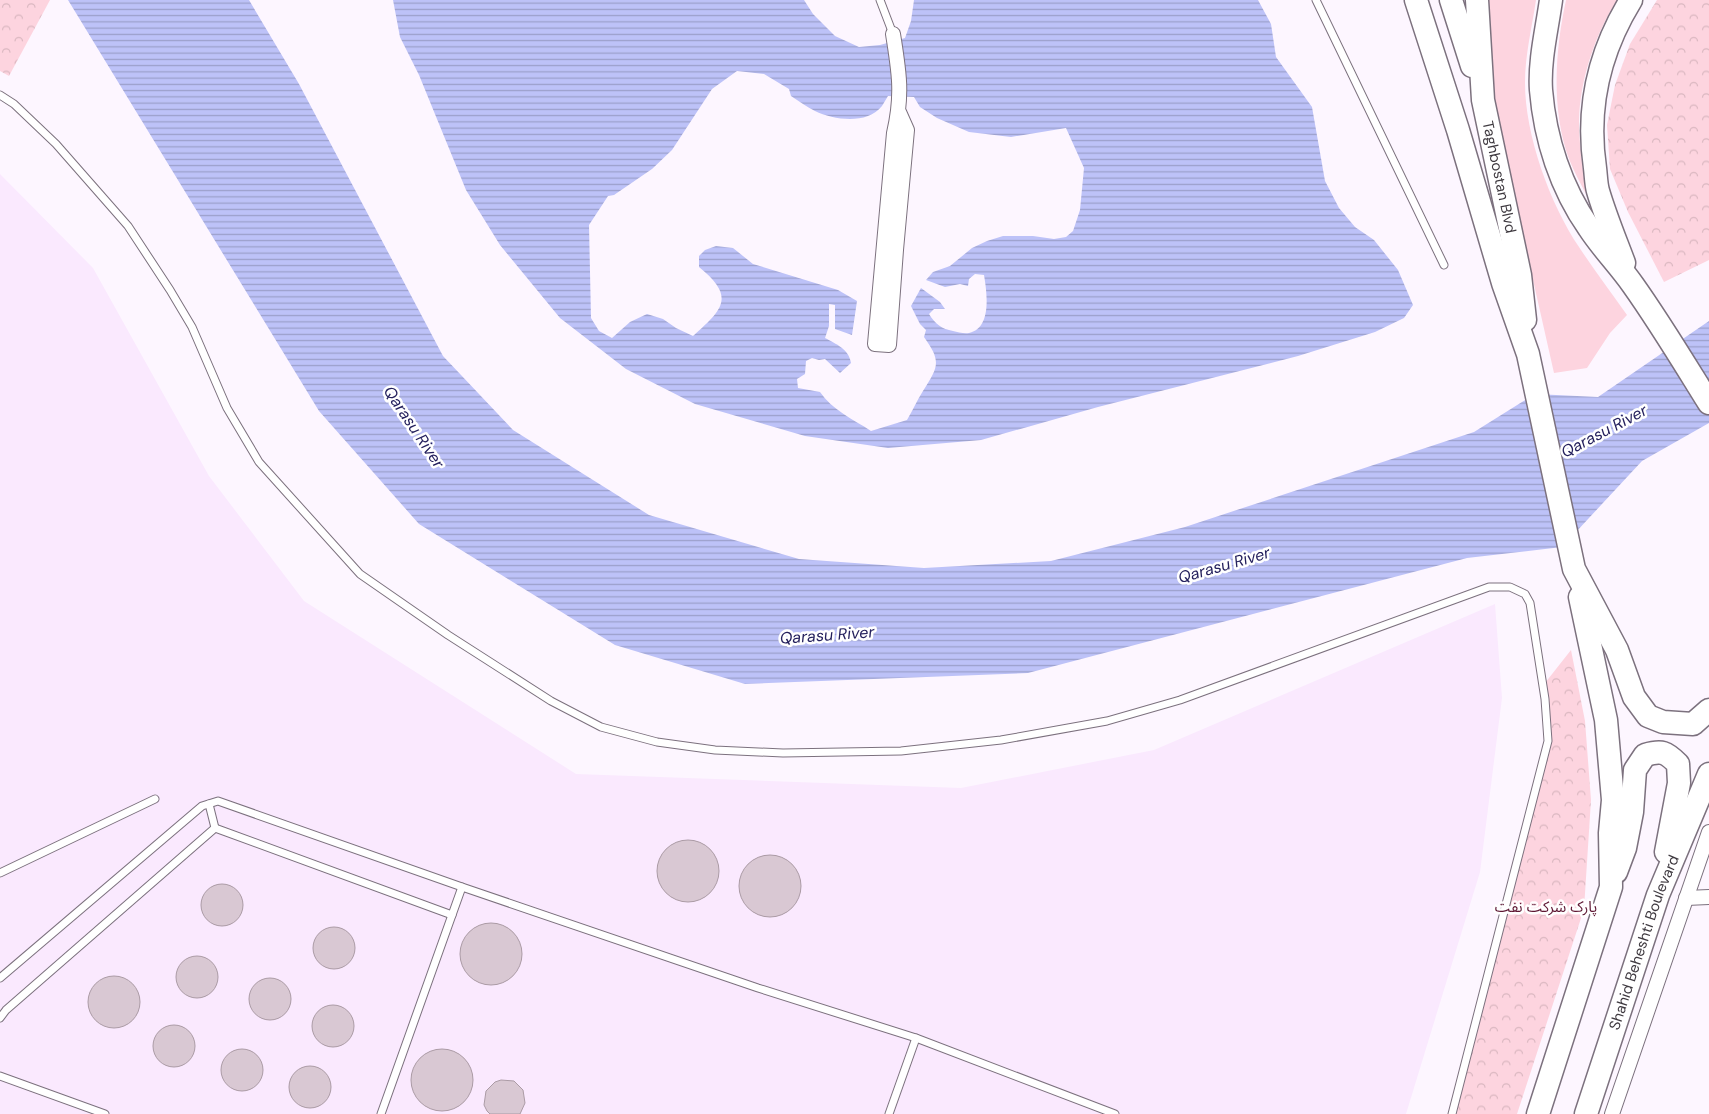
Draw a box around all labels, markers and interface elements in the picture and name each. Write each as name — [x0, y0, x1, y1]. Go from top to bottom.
street label: Taghbostan Blvd — [1478, 119, 1521, 235]
water label: Qarasu River — [379, 382, 450, 473]
water label: Qarasu River — [1557, 399, 1652, 463]
water label: Qarasu River — [1176, 542, 1273, 588]
water label: Qarasu River — [779, 621, 876, 649]
street label: Shahid Beheshti Boulevard — [1604, 852, 1684, 1033]
park label: پارک شرکت نفت — [1495, 897, 1597, 917]

